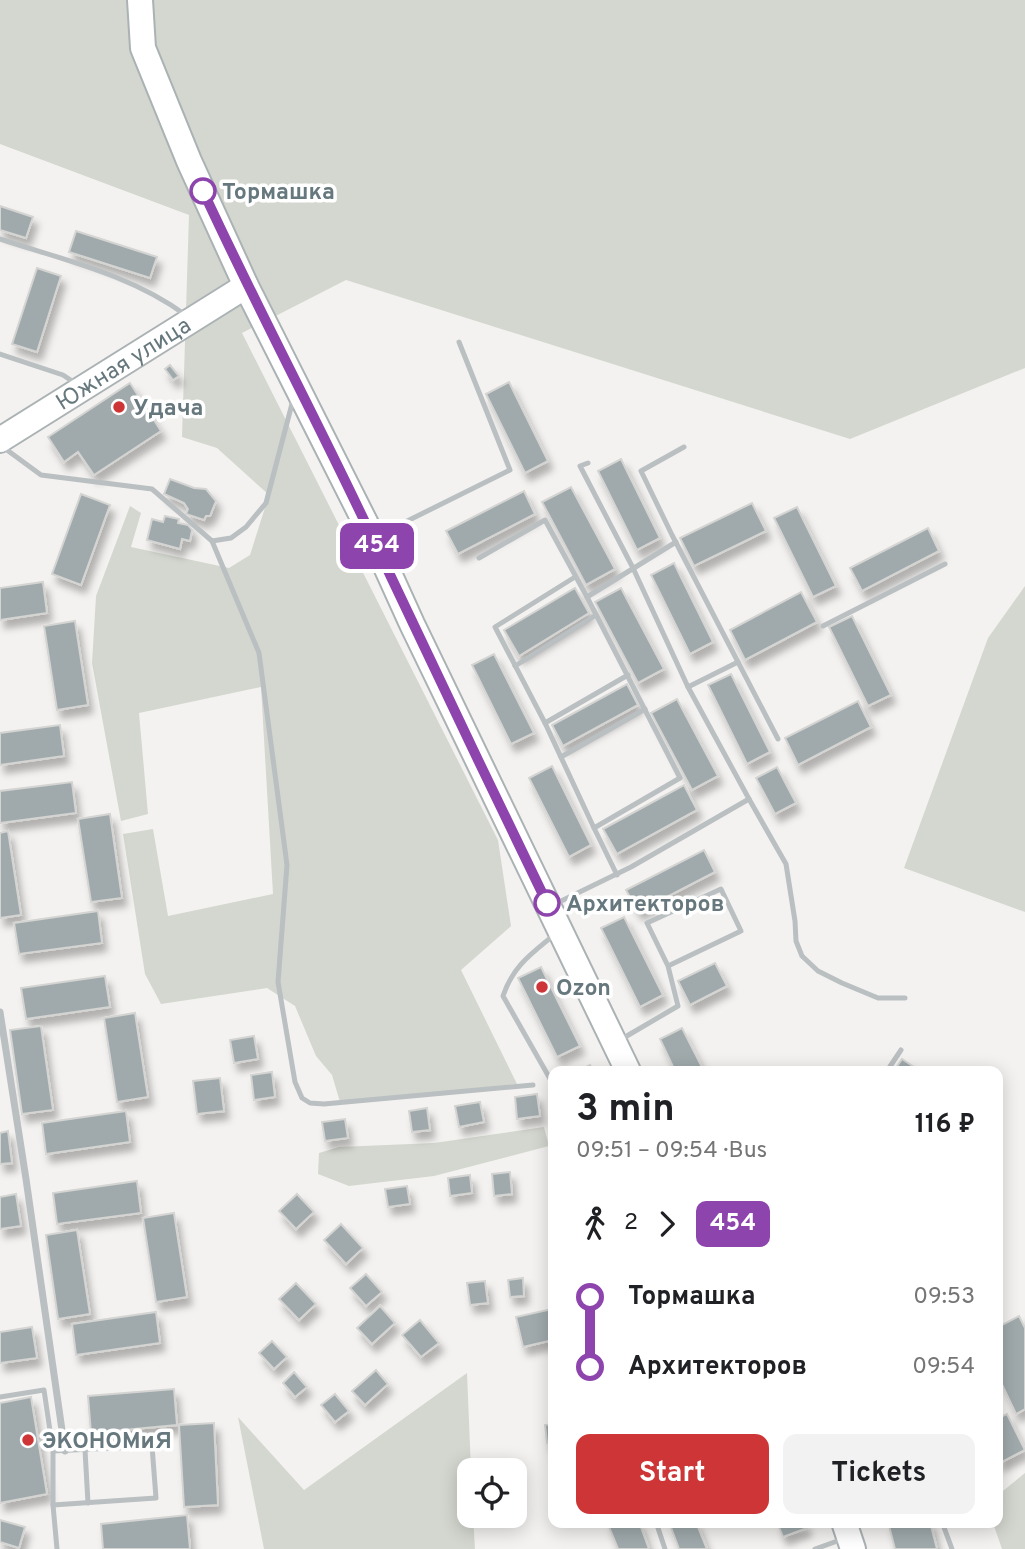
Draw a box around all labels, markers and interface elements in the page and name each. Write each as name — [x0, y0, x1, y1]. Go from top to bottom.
marker: Тормашка — [190, 178, 216, 204]
place label: Тормашка — [222, 179, 335, 208]
street label: Южная улица — [51, 312, 197, 418]
place label: Удача — [133, 395, 203, 424]
marker: Удача — [111, 399, 127, 415]
line badge: 454 — [337, 523, 417, 569]
text: 454 — [354, 531, 400, 561]
marker: Архитекторов — [534, 890, 560, 916]
place label: Архитекторов — [566, 891, 724, 920]
place label: Ozon — [556, 975, 611, 1004]
marker: Ozon — [534, 979, 550, 995]
text: 3 min — [576, 1086, 675, 1135]
text: 116 ₽ — [915, 1109, 975, 1142]
text: 09:51 – 09:54 · Bus — [576, 1137, 767, 1166]
icon: walk — [576, 1205, 614, 1243]
icon: forward — [648, 1205, 686, 1243]
text: 2 — [624, 1209, 638, 1238]
text: 454 — [710, 1209, 756, 1239]
text: Тормашка — [628, 1281, 755, 1314]
text: 09:53 — [913, 1283, 975, 1312]
text: Архитекторов — [628, 1351, 807, 1384]
text: 09:54 — [912, 1353, 975, 1382]
place label: ЭКОНОМиЯ — [42, 1428, 172, 1457]
marker: ЭКОНОМиЯ — [20, 1432, 36, 1448]
button: Start — [576, 1434, 769, 1514]
button: Tickets — [783, 1434, 975, 1514]
map controls — [457, 1458, 527, 1528]
button: locate — [457, 1458, 527, 1528]

